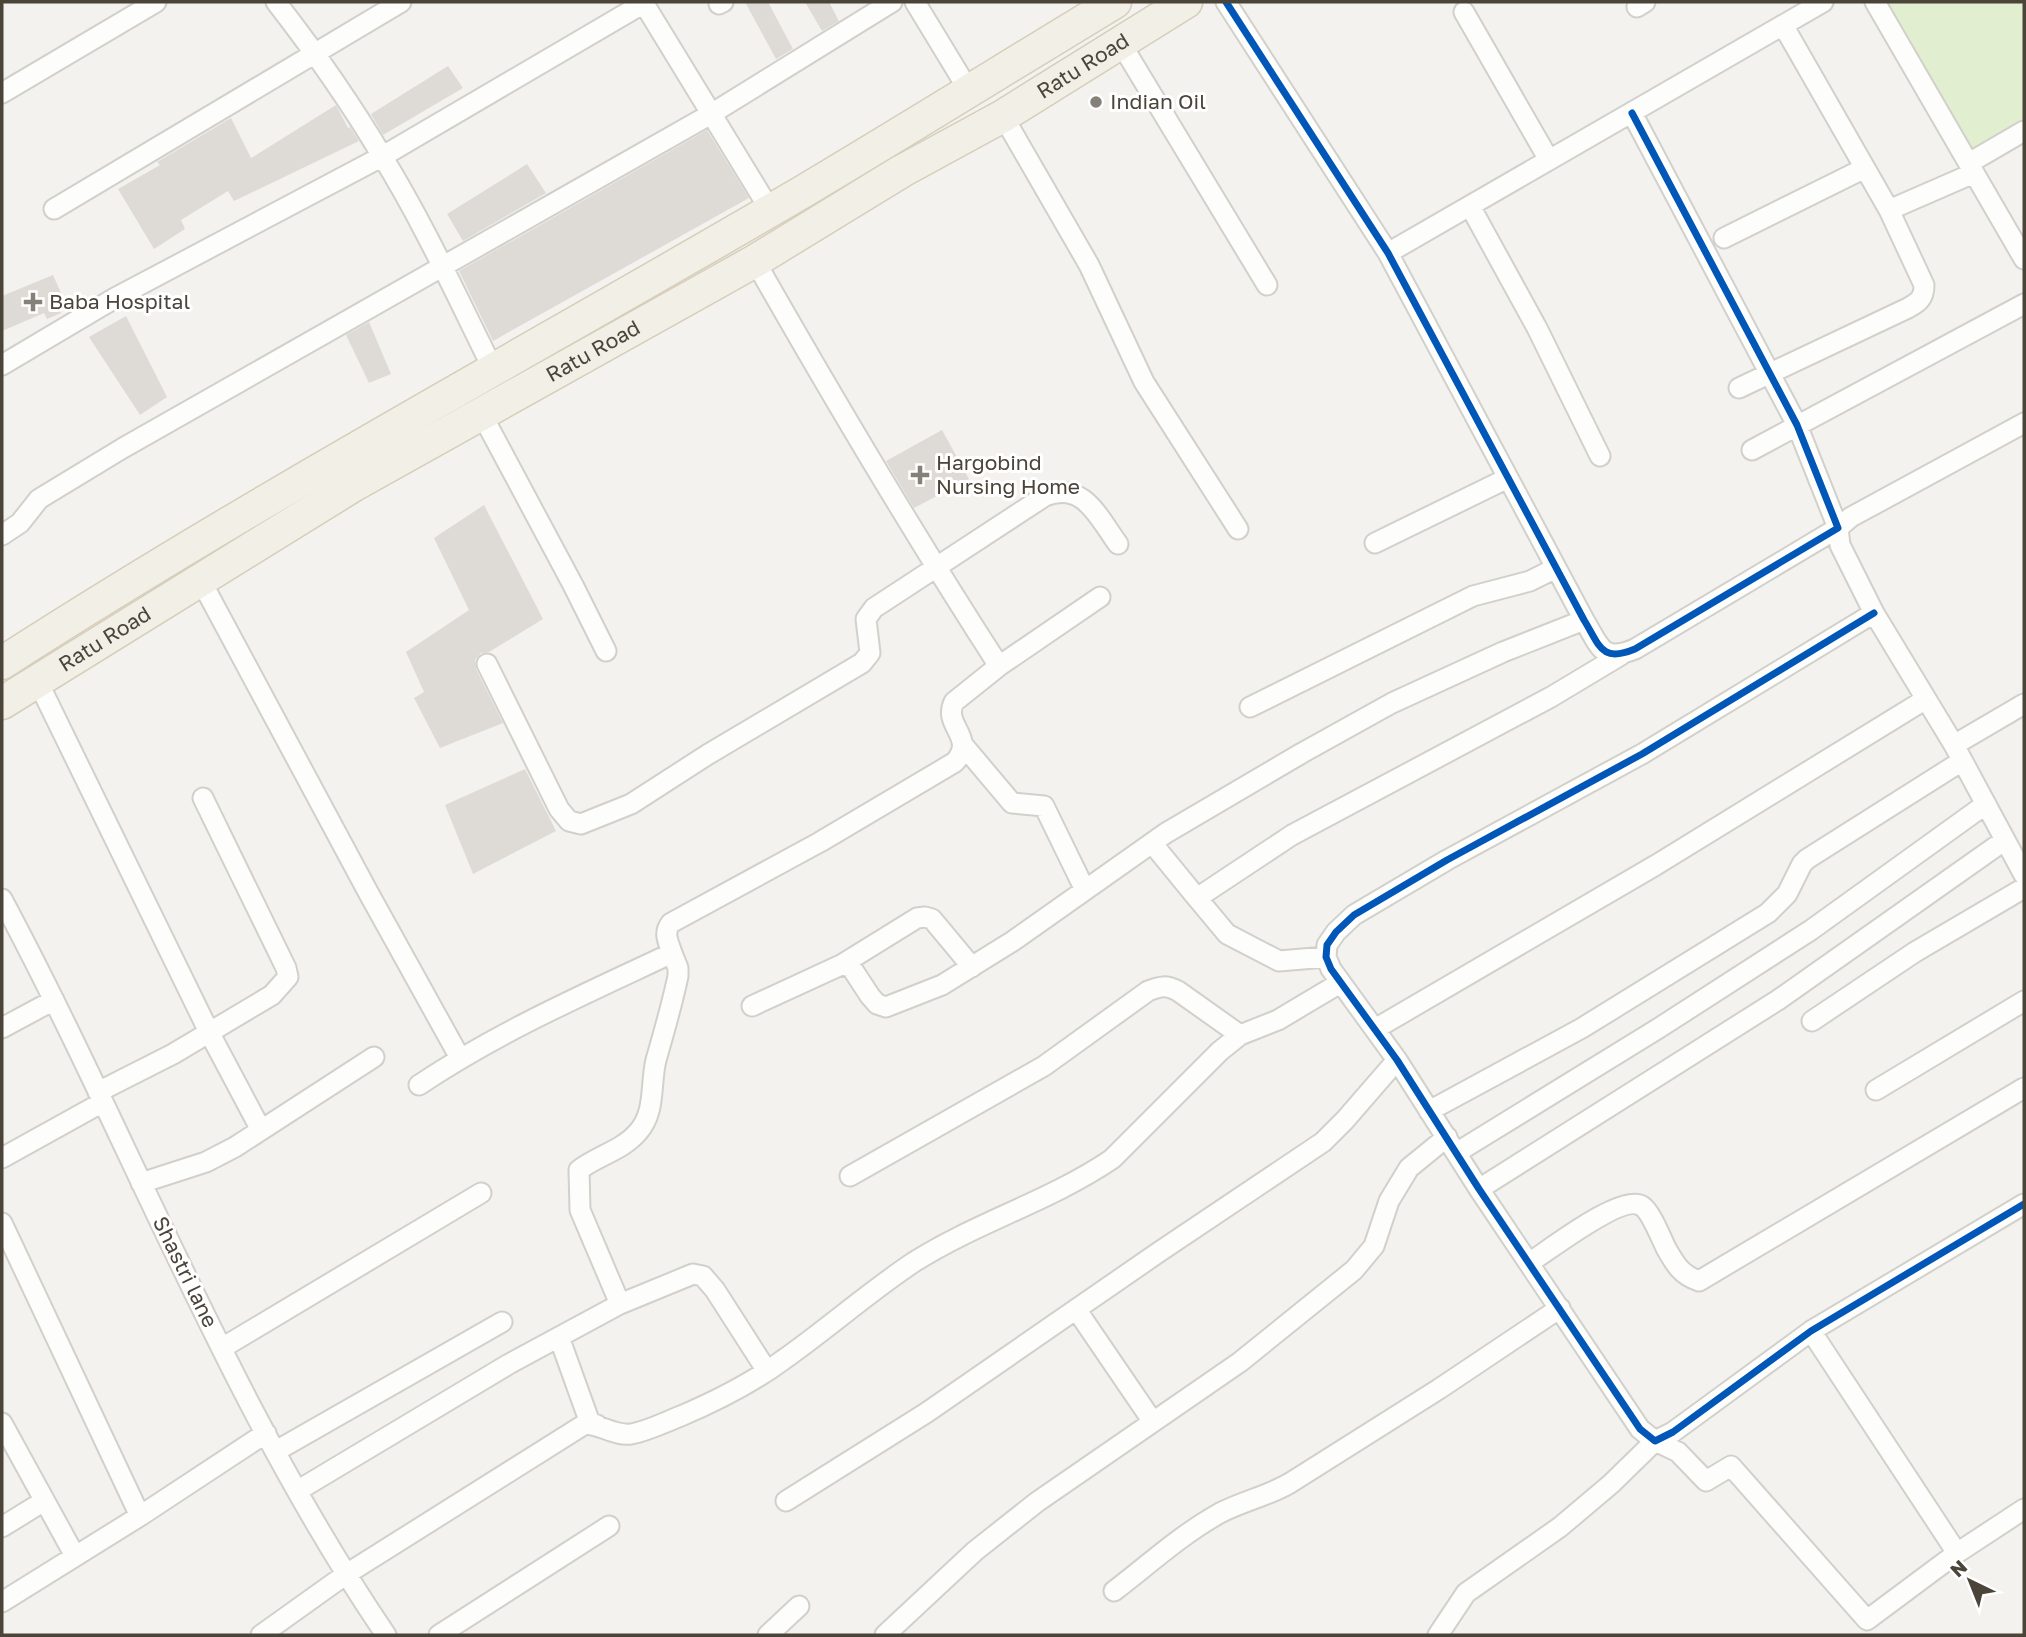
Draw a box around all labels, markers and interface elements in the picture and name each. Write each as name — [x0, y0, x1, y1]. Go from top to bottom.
street label: Ratu Road — [1032, 27, 1133, 104]
place label: Indian Oil — [1110, 88, 1206, 114]
marker: Indian Oil — [1088, 94, 1104, 110]
place label: Baba Hospital — [49, 288, 190, 314]
marker: Baba Hospital — [23, 292, 43, 312]
street label: Ratu Road — [541, 314, 644, 387]
place label: Hargobind Nursing Home — [936, 449, 1080, 499]
marker: Hargobind Nursing Home — [910, 465, 930, 485]
street label: Ratu Road — [53, 600, 155, 677]
street label: Shastri lane — [148, 1212, 224, 1331]
north arrow — [1935, 1546, 2005, 1616]
text: N — [1945, 1555, 1971, 1582]

